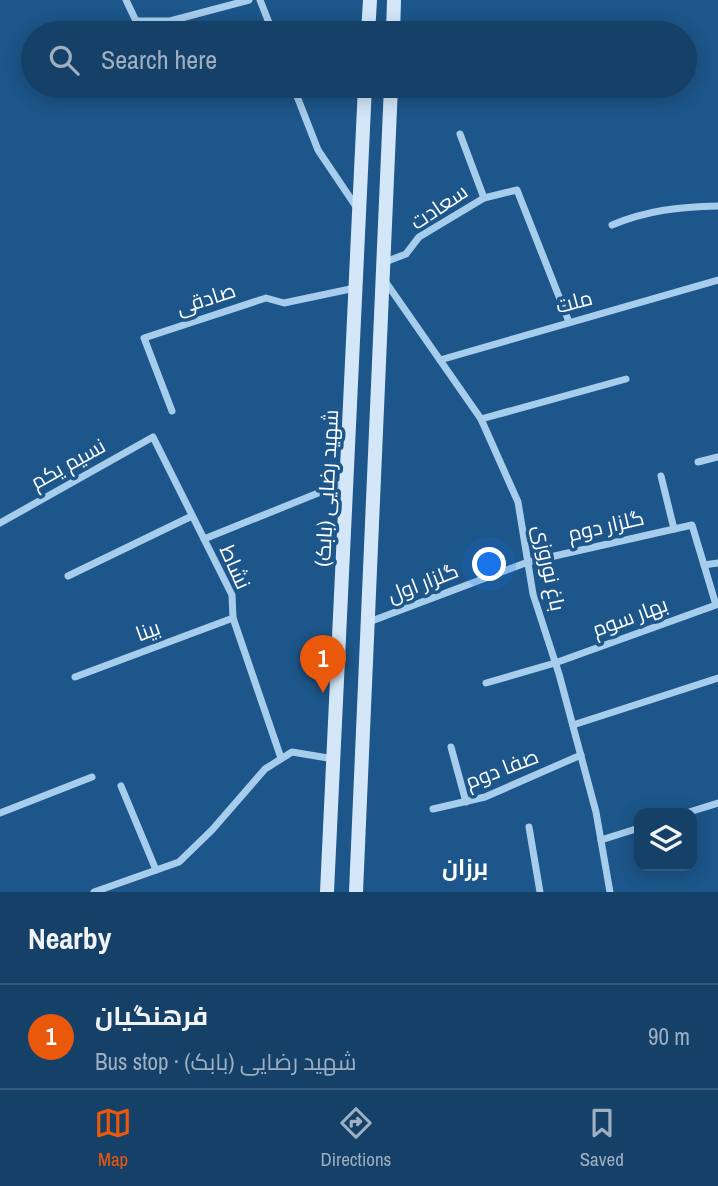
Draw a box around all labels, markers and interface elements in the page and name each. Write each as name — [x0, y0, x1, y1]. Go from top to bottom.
search box — [21, 21, 697, 98]
icon: search — [45, 41, 83, 79]
text: Search here — [101, 42, 217, 77]
street label: سعادت — [404, 177, 473, 236]
street label: صادقی — [172, 275, 239, 322]
street label: ملت — [552, 283, 596, 320]
street label: شهید رضایی (بابک) — [308, 409, 345, 567]
street label: نسیم یکم — [25, 431, 111, 496]
street label: گلزار دوم — [565, 503, 647, 548]
street label: باغ نوروزی — [526, 522, 573, 614]
street label: نشاط — [213, 540, 258, 594]
your location — [472, 547, 506, 581]
street label: گلزار اول — [383, 556, 463, 609]
street label: بهار سوم — [588, 589, 672, 644]
street label: بینا — [132, 613, 164, 648]
pin: 1 — [300, 635, 346, 693]
street label: صفا دوم — [461, 741, 543, 796]
map controls — [634, 808, 697, 871]
button: layers — [634, 808, 697, 871]
district label: برزان — [442, 851, 488, 882]
text: Nearby — [28, 918, 111, 958]
text: فرهنگیان — [95, 998, 208, 1033]
text: 1 — [46, 1021, 56, 1052]
text: 90 m — [648, 1021, 690, 1052]
text: Bus stop · شهید رضایی (بابک) — [95, 1046, 356, 1077]
tab: Map — [94, 1104, 132, 1172]
tab: Directions — [320, 1104, 391, 1172]
tab: Saved — [580, 1104, 624, 1172]

